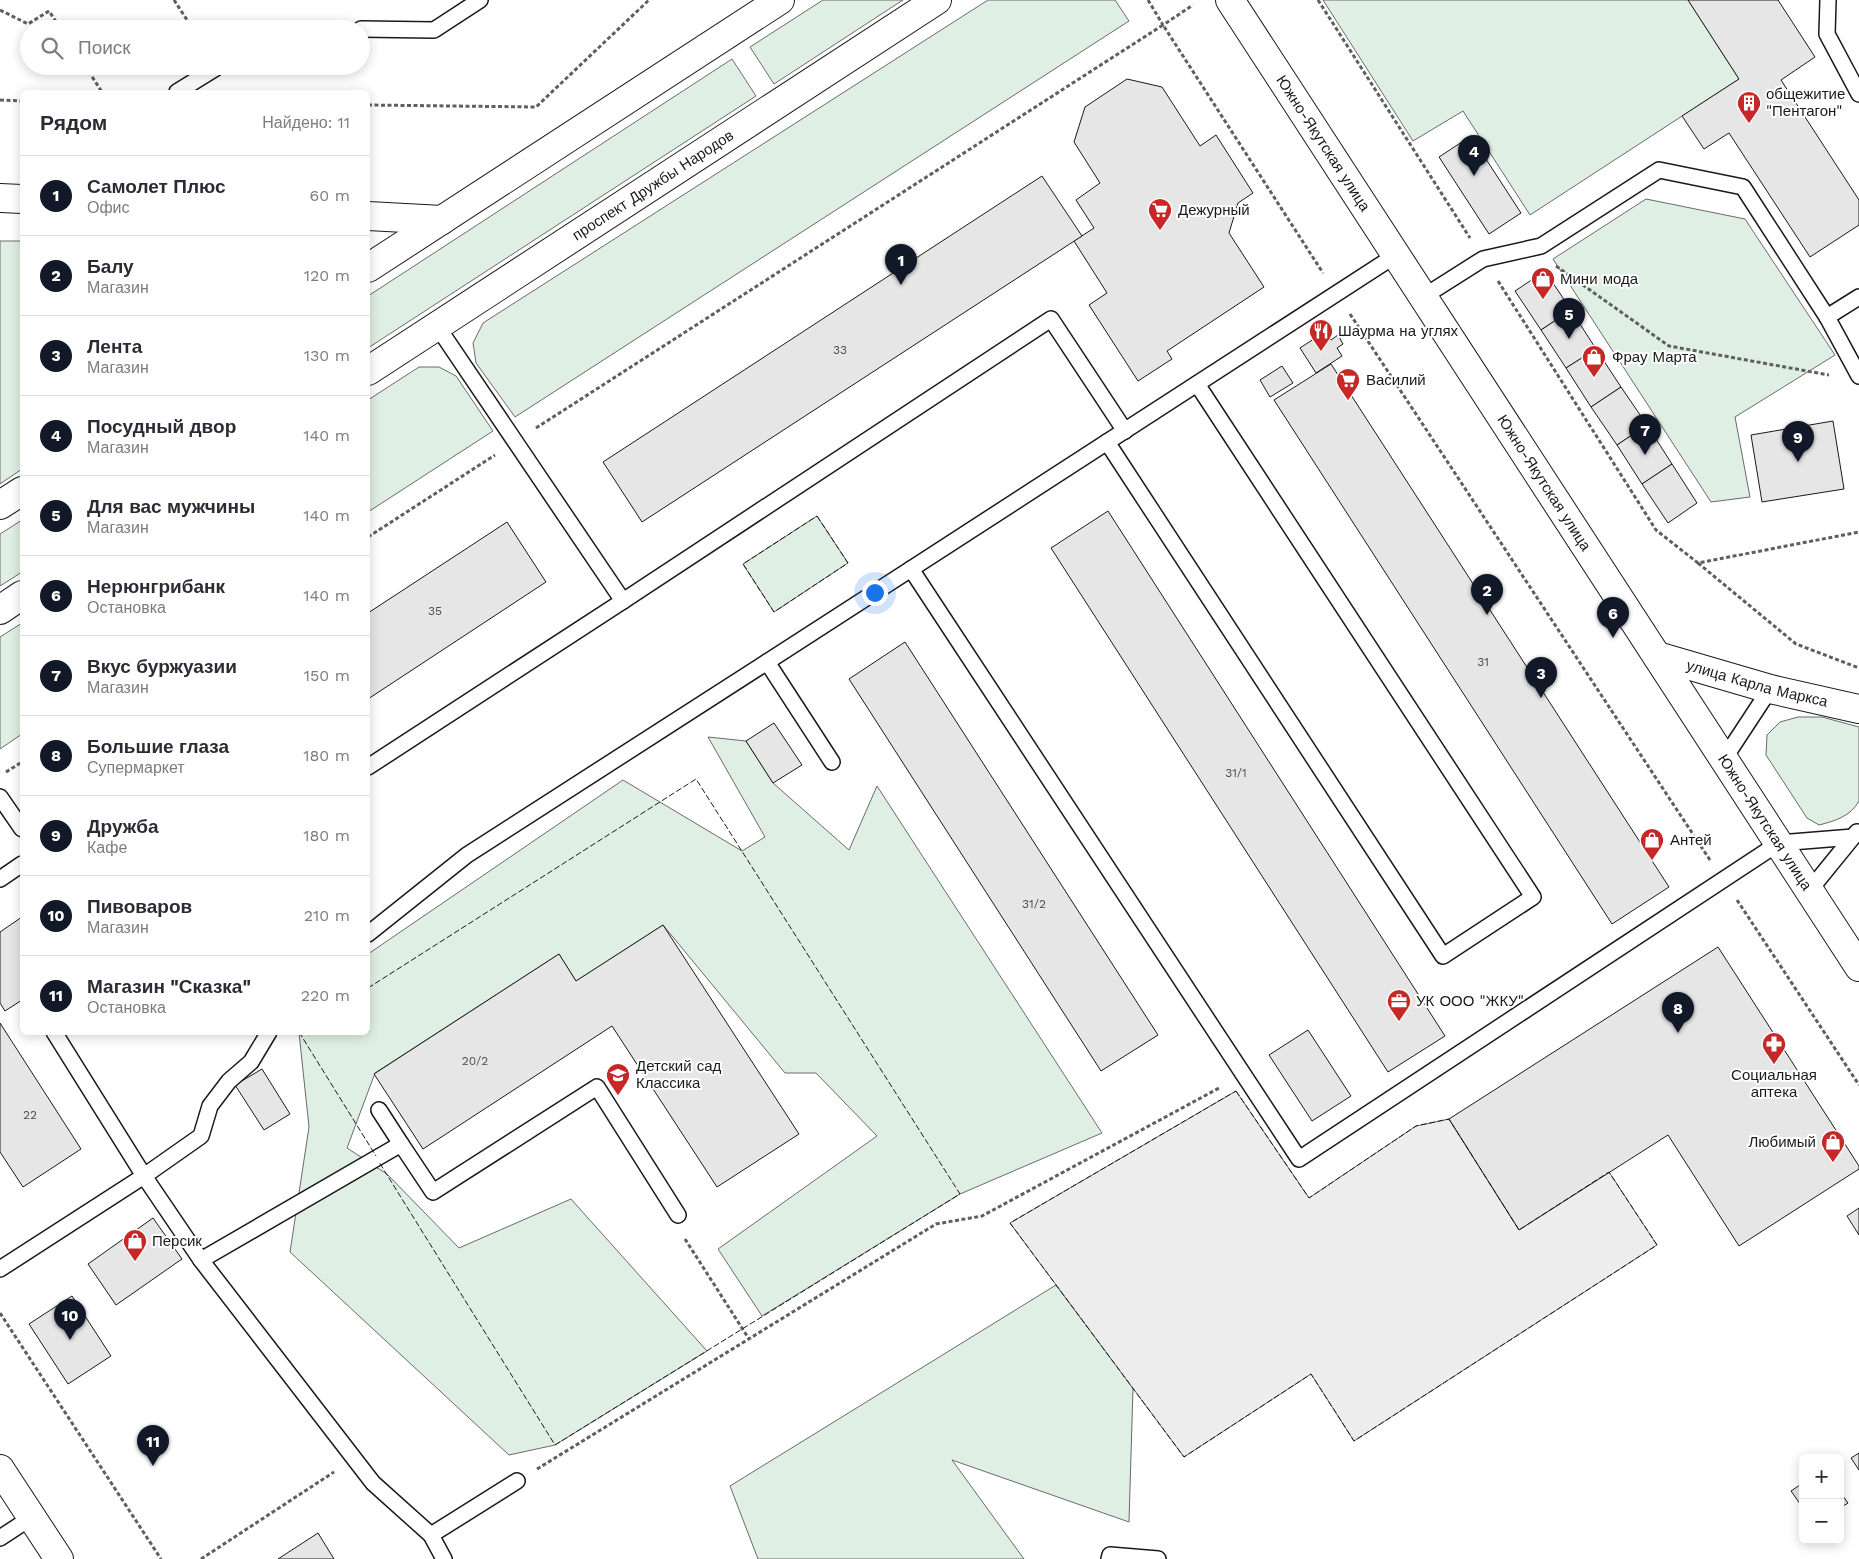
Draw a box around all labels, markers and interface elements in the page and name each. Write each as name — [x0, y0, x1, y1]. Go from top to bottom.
search box — [20, 20, 370, 75]
icon: search — [38, 34, 66, 62]
text: Поиск — [78, 36, 131, 59]
street label: Южно-Якутская улица — [1272, 72, 1374, 215]
place label: общежитие "Пентагон" — [1766, 85, 1845, 120]
building icon: общежитие "Пентагон" — [1736, 90, 1762, 124]
text: Рядом — [40, 110, 107, 135]
text: Найдено: 11 — [262, 113, 350, 132]
street label: проспект Дружбы Народов — [569, 126, 737, 244]
pin: 4 — [1458, 135, 1490, 176]
text: Самолет Плюс — [87, 175, 226, 198]
text: 1 — [53, 186, 59, 205]
text: 60 m — [310, 186, 350, 205]
supermarket icon: Дежурный — [1147, 197, 1173, 231]
text: Офис — [87, 198, 130, 217]
place label: Дежурный — [1178, 201, 1250, 219]
pin: 1 — [885, 244, 917, 285]
text: Балу — [87, 255, 134, 278]
text: 2 — [51, 266, 61, 285]
text: 120 m — [304, 266, 350, 285]
shop icon: Мини мода — [1530, 266, 1556, 300]
place label: Мини мода — [1560, 270, 1639, 288]
text: Магазин — [87, 278, 149, 297]
pin: 5 — [1553, 298, 1585, 339]
restaurant icon: Шаурма на углях — [1308, 318, 1334, 352]
place label: Шаурма на углях — [1338, 322, 1459, 340]
text: Лента — [87, 335, 142, 358]
house number: 33 — [833, 343, 847, 357]
shop icon: Фрау Марта — [1581, 344, 1607, 378]
text: 3 — [51, 346, 61, 365]
text: 130 m — [304, 346, 350, 365]
place label: Фрау Марта — [1612, 348, 1697, 366]
text: Магазин — [87, 358, 149, 377]
supermarket icon: Василий — [1335, 367, 1361, 401]
place label: Василий — [1366, 371, 1426, 389]
street label: Южно-Якутская улица — [1493, 411, 1595, 555]
pin: 7 — [1629, 414, 1661, 455]
text: Посудный двор — [87, 415, 236, 438]
pin: 9 — [1782, 421, 1814, 462]
text: 4 — [51, 426, 61, 445]
text: 140 m — [303, 426, 350, 445]
text: Магазин — [87, 438, 149, 457]
text: Для вас мужчины — [87, 495, 255, 518]
text: 5 — [51, 506, 61, 525]
text: 140 m — [303, 506, 350, 525]
text: Магазин — [87, 518, 149, 537]
pin: 2 — [1471, 574, 1503, 615]
text: Нерюнгрибанк — [87, 575, 225, 598]
your location — [862, 580, 888, 606]
text: 6 — [51, 586, 61, 605]
text: 140 m — [303, 586, 350, 605]
pin: 6 — [1597, 597, 1629, 638]
text: Остановка — [87, 598, 166, 617]
house number: 35 — [428, 604, 442, 618]
text: Вкус буржуазии — [87, 655, 237, 678]
house number: 31 — [1477, 655, 1489, 669]
street label: улица Карла Маркса — [1684, 656, 1830, 711]
pin: 3 — [1525, 657, 1557, 698]
text: 7 — [51, 666, 61, 685]
text: 150 m — [304, 666, 350, 685]
text: Магазин — [87, 678, 149, 697]
text: Большие глаза — [87, 735, 229, 758]
text: 8 — [51, 746, 61, 765]
text: 180 m — [303, 746, 350, 765]
street label: Южно-Якутская улица — [1714, 751, 1816, 894]
text: Супермаркет — [87, 758, 185, 777]
house number: 31/1 — [1225, 766, 1247, 780]
text: Дружба — [87, 815, 158, 838]
text: 9 — [51, 826, 61, 845]
text: 180 m — [303, 826, 350, 845]
shop icon: Антей — [1639, 827, 1665, 861]
place label: Антей — [1670, 831, 1712, 849]
text: Кафе — [87, 838, 127, 857]
text: Пивоваров — [87, 895, 192, 918]
house number: 31/2 — [1022, 897, 1046, 911]
text: 10 — [47, 906, 65, 925]
text: 210 m — [304, 906, 350, 925]
text: Магазин — [87, 918, 149, 937]
text: Магазин "Сказка" — [87, 975, 251, 998]
text: 11 — [49, 986, 63, 1005]
text: 220 m — [301, 986, 350, 1005]
office icon: УК ООО "ЖКУ" — [1386, 988, 1412, 1022]
place label: УК ООО "ЖКУ" — [1416, 992, 1524, 1010]
pin: 8 — [1662, 992, 1694, 1033]
text: Остановка — [87, 998, 166, 1017]
pharmacy icon: Социальная аптека — [1761, 1031, 1787, 1065]
house number: 20/2 — [462, 1054, 488, 1068]
place label: Детский сад Классика — [636, 1057, 721, 1092]
school or university icon: Детский сад Классика — [605, 1062, 631, 1096]
place label: Социальная аптека — [1731, 1066, 1817, 1101]
house number: 22 — [23, 1108, 37, 1122]
shop icon: Любимый — [1820, 1129, 1846, 1163]
place label: Любимый — [1748, 1133, 1816, 1151]
shop icon: Персик — [122, 1228, 148, 1262]
place label: Персик — [152, 1232, 202, 1250]
pin: 10 — [54, 1299, 86, 1340]
pin: 11 — [137, 1425, 169, 1466]
map controls — [1799, 1454, 1844, 1544]
button: + — [1799, 1454, 1844, 1499]
button: − — [1799, 1499, 1844, 1544]

